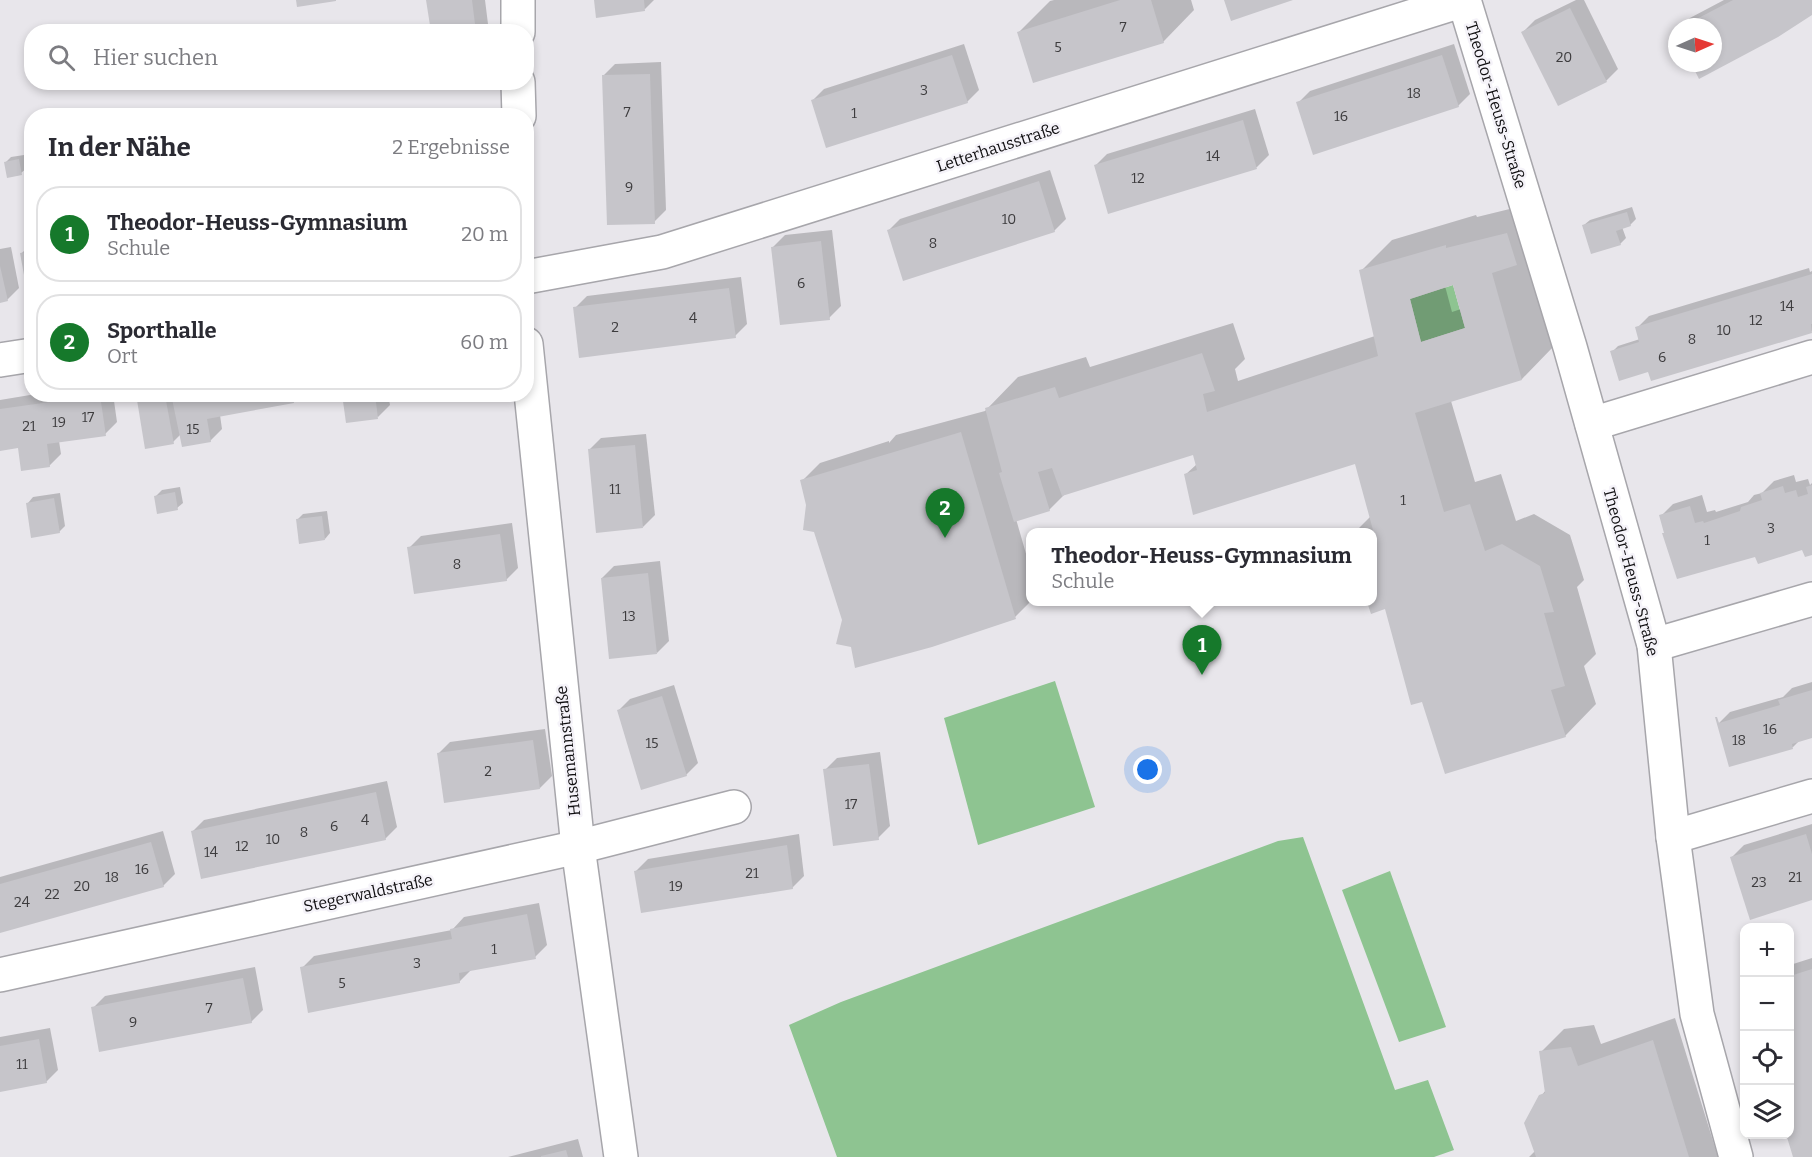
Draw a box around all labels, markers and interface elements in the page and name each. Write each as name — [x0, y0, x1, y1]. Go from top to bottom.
north arrow — [1668, 18, 1722, 72]
house number: 7 — [1119, 19, 1127, 36]
street label: Theodor-Heuss-Straße — [1462, 19, 1530, 191]
search box — [24, 24, 534, 90]
house number: 5 — [1054, 39, 1062, 56]
icon: search — [45, 41, 78, 74]
text: Hier suchen — [93, 44, 218, 71]
house number: 20 — [1556, 49, 1572, 66]
house number: 3 — [920, 82, 928, 99]
house number: 18 — [1407, 85, 1421, 102]
house number: 7 — [623, 104, 631, 121]
house number: 1 — [851, 105, 857, 122]
house number: 16 — [1334, 108, 1348, 125]
street label: Letterhausstraße — [934, 118, 1062, 176]
text: In der Nähe — [48, 132, 191, 163]
text: 2 Ergebnisse — [392, 135, 510, 159]
house number: 14 — [1206, 148, 1220, 165]
house number: 12 — [1131, 170, 1145, 187]
house number: 9 — [625, 179, 633, 196]
text: Theodor-Heuss-Gymnasium — [107, 209, 408, 236]
house number: 10 — [1002, 211, 1016, 228]
text: 1 — [65, 222, 74, 246]
text: 20 m — [461, 222, 508, 246]
house number: 8 — [929, 235, 937, 252]
text: Schule — [107, 236, 170, 260]
house number: 6 — [797, 275, 805, 292]
house number: 14 — [1780, 298, 1794, 315]
house number: 4 — [689, 310, 697, 327]
house number: 12 — [1749, 312, 1763, 329]
text: Sporthalle — [107, 317, 217, 344]
house number: 2 — [611, 319, 619, 336]
house number: 10 — [1717, 322, 1731, 339]
text: 2 — [64, 330, 75, 354]
text: 60 m — [460, 330, 508, 354]
house number: 8 — [1688, 331, 1696, 348]
text: Ort — [107, 344, 138, 368]
house number: 6 — [1658, 349, 1666, 366]
house number: 17 — [82, 409, 94, 426]
house number: 19 — [52, 414, 66, 431]
house number: 21 — [22, 418, 36, 435]
house number: 15 — [186, 421, 200, 438]
house number: 11 — [609, 481, 621, 498]
street label: Theodor-Heuss-Straße — [1599, 486, 1663, 658]
pin: 2 — [926, 488, 964, 538]
house number: 1 — [1400, 492, 1406, 509]
house number: 3 — [1767, 520, 1775, 537]
popup — [1026, 528, 1377, 606]
house number: 1 — [1704, 532, 1710, 549]
text: Theodor-Heuss-Gymnasium — [1051, 542, 1352, 569]
house number: 8 — [453, 556, 461, 573]
text: Schule — [1051, 569, 1114, 593]
house number: 13 — [622, 608, 636, 625]
pin: 1 — [1182, 626, 1222, 675]
street label: Husemannstraße — [552, 685, 584, 817]
house number: 16 — [1763, 721, 1777, 738]
house number: 18 — [1732, 732, 1746, 749]
house number: 15 — [645, 735, 659, 752]
your location — [1133, 755, 1162, 784]
house number: 2 — [484, 763, 492, 780]
house number: 17 — [845, 796, 857, 813]
house number: 4 — [361, 812, 369, 829]
house number: 6 — [330, 818, 338, 835]
house number: 8 — [300, 824, 308, 841]
house number: 10 — [266, 831, 280, 848]
house number: 12 — [235, 838, 249, 855]
house number: 14 — [204, 844, 218, 861]
house number: 16 — [135, 861, 149, 878]
house number: 21 — [745, 865, 759, 882]
house number: 18 — [105, 869, 119, 886]
house number: 21 — [1788, 869, 1802, 886]
street label: Stegerwaldstraße — [302, 870, 434, 916]
house number: 23 — [1751, 874, 1767, 891]
house number: 20 — [74, 878, 90, 895]
house number: 19 — [669, 878, 683, 895]
house number: 22 — [44, 886, 60, 903]
house number: 24 — [14, 894, 30, 911]
map controls — [1740, 923, 1794, 1139]
button: + — [1740, 923, 1794, 977]
house number: 1 — [491, 941, 497, 958]
house number: 3 — [413, 955, 421, 972]
house number: 5 — [338, 975, 346, 992]
button: − — [1740, 977, 1794, 1031]
house number: 7 — [205, 1000, 213, 1017]
house number: 9 — [129, 1014, 137, 1031]
button: locate — [1740, 1031, 1794, 1085]
house number: 11 — [16, 1056, 28, 1073]
button: layers — [1740, 1085, 1794, 1139]

